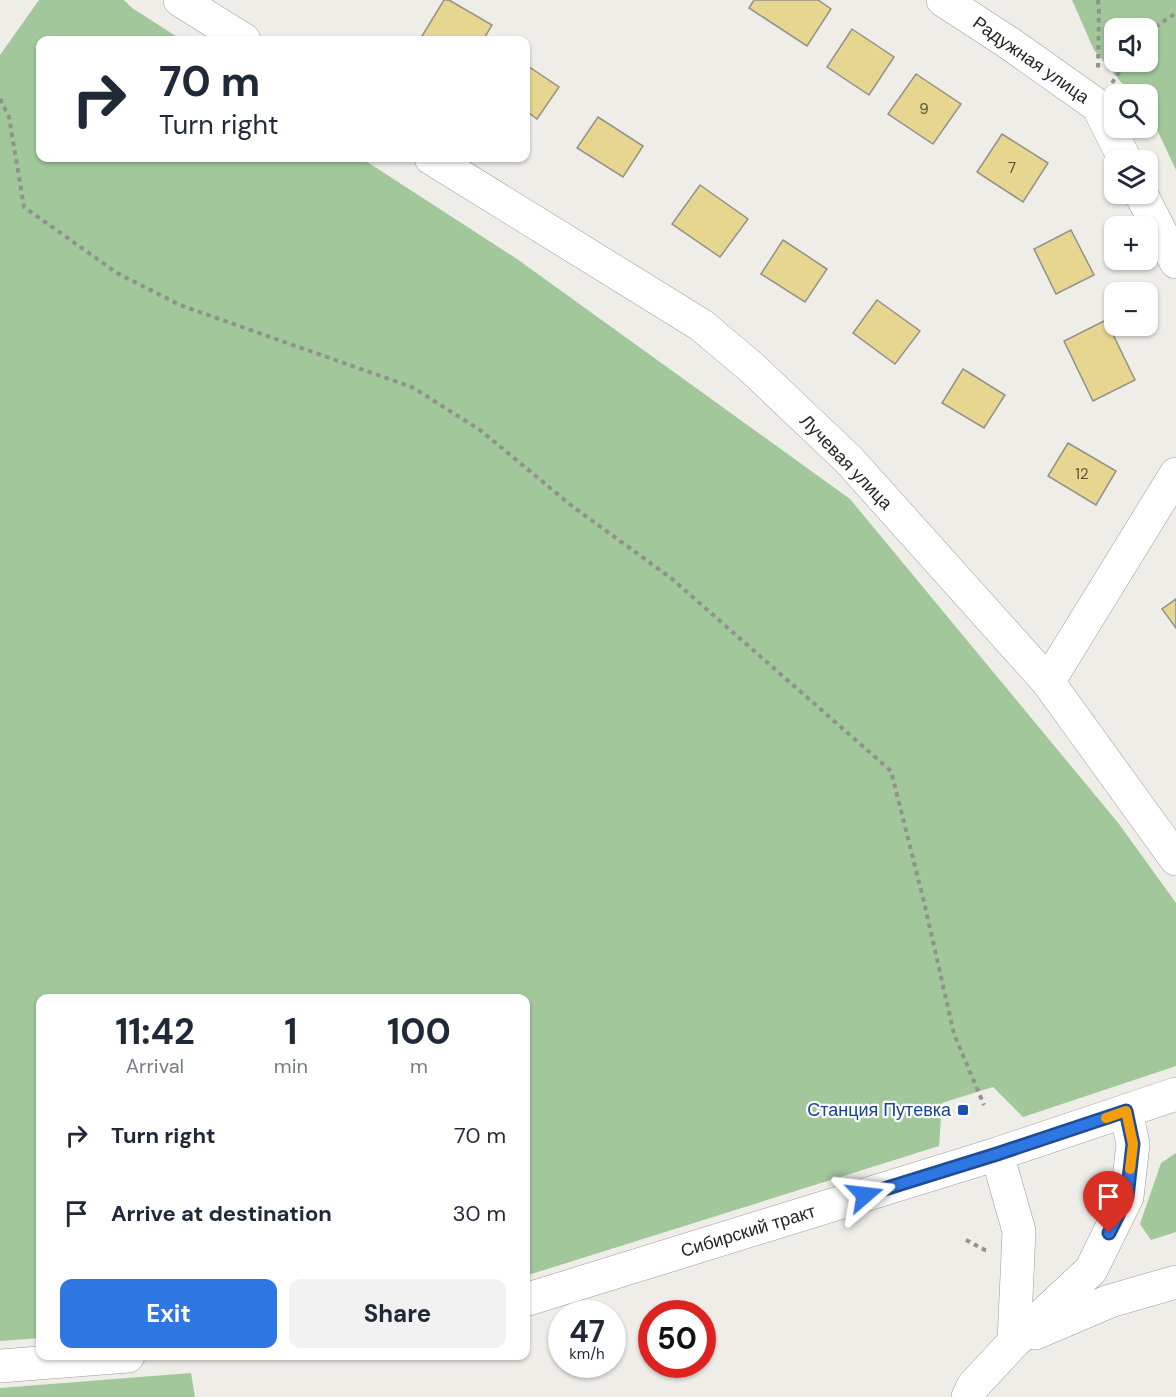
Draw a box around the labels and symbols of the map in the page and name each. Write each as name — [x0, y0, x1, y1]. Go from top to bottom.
street label: Радужная улица — [968, 11, 1095, 110]
house number: 9 — [919, 99, 929, 119]
house number: 7 — [1008, 158, 1016, 178]
street label: Лучевая улица — [794, 409, 898, 516]
house number: 12 — [1075, 464, 1089, 484]
place label: Станция Путевка — [807, 1098, 952, 1122]
marker: Станция Путевка — [956, 1103, 970, 1117]
position arrow — [833, 1163, 897, 1227]
pin — [1083, 1171, 1134, 1233]
street label: Сибирский тракт — [678, 1199, 818, 1263]
speed limit sign: 50 — [638, 1300, 716, 1378]

